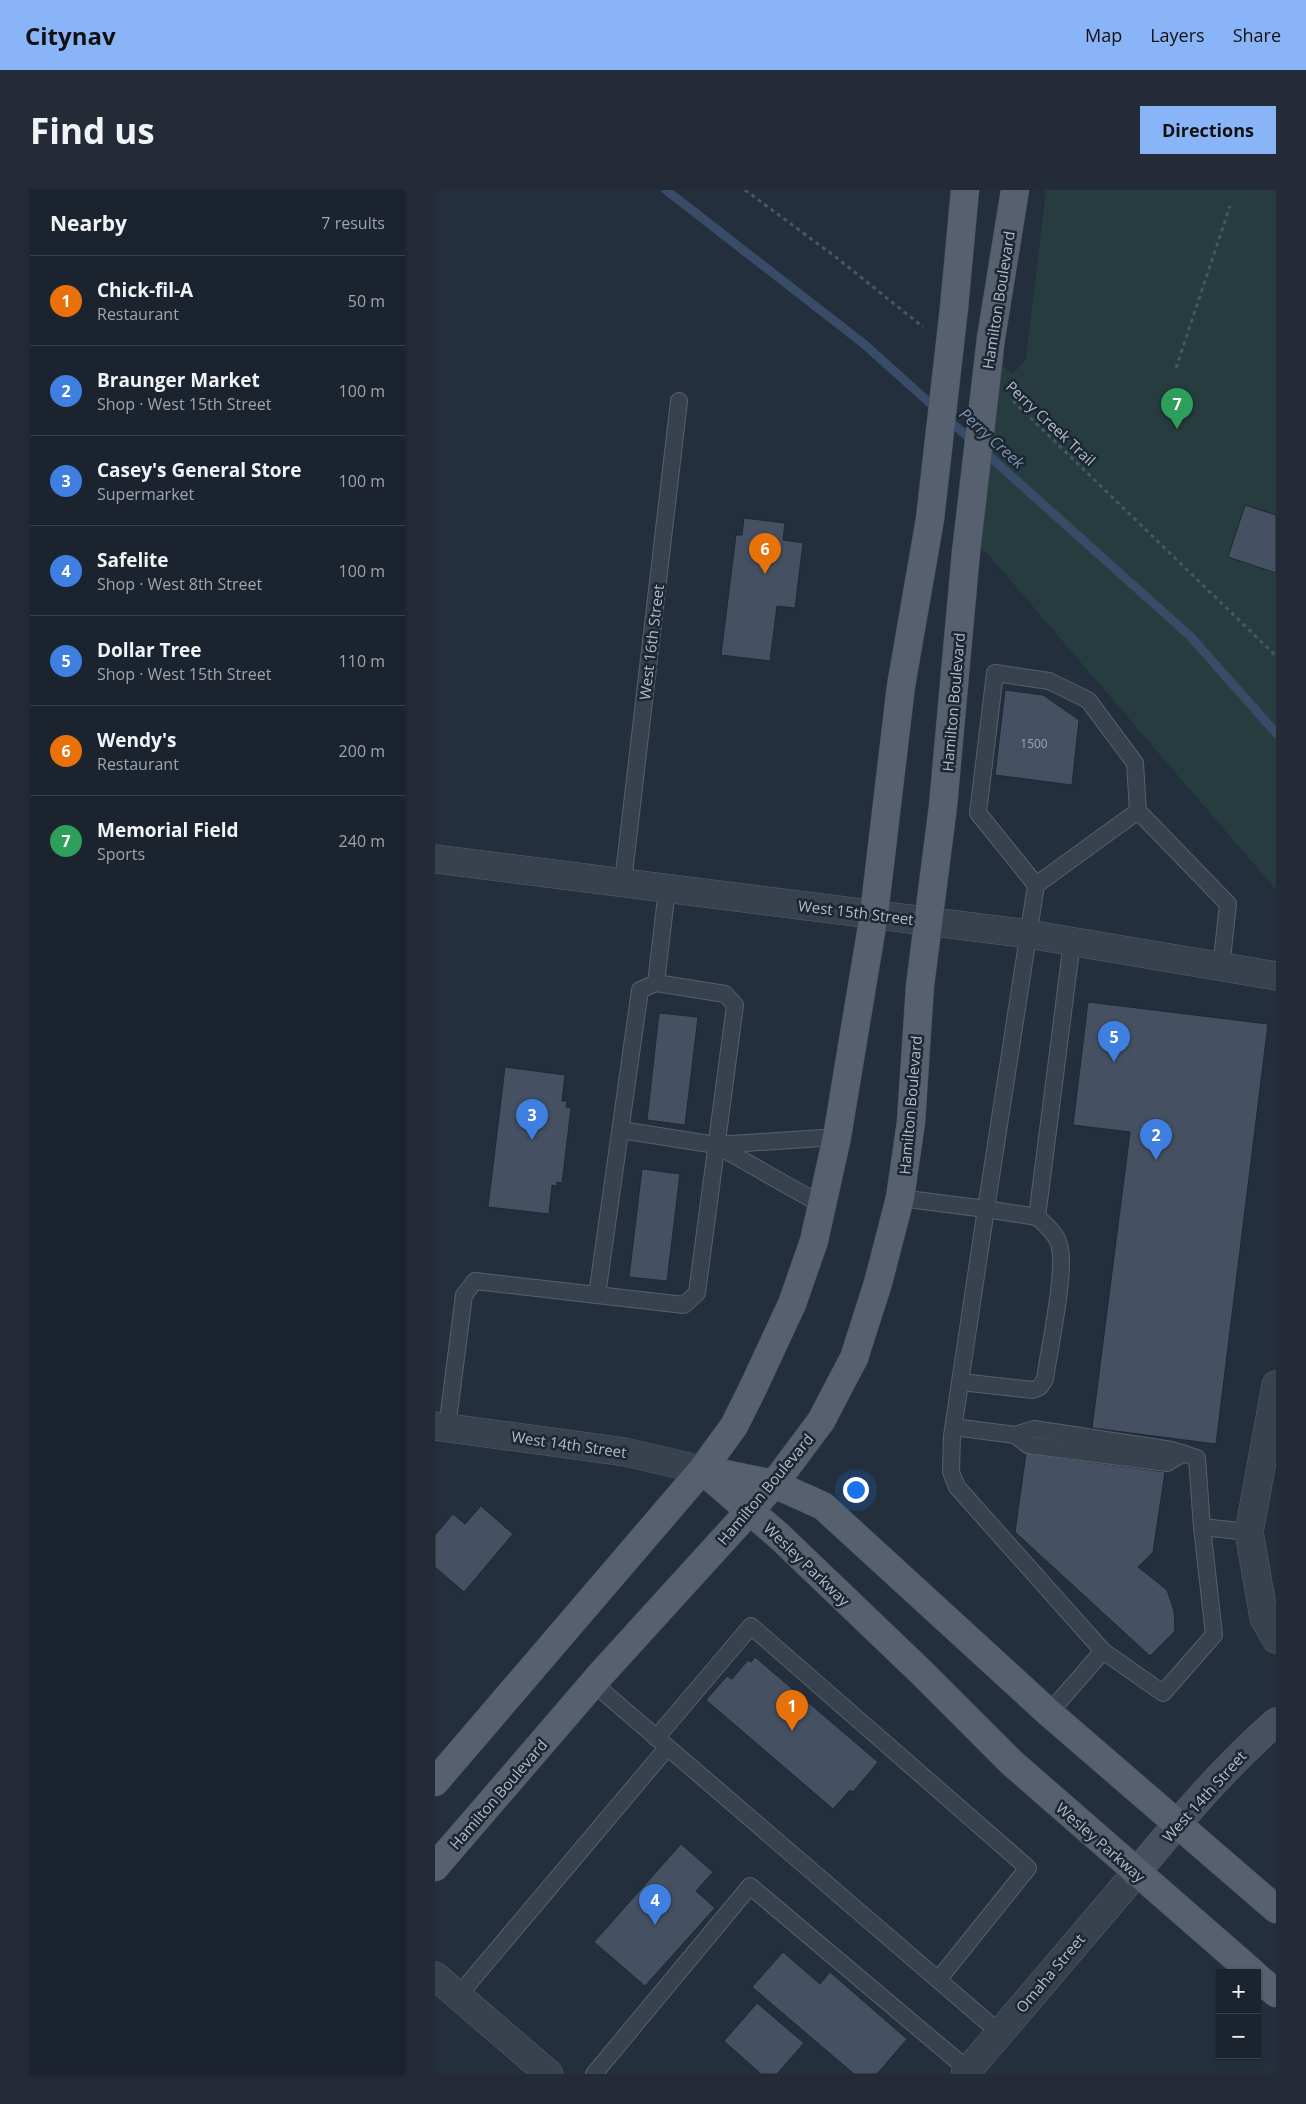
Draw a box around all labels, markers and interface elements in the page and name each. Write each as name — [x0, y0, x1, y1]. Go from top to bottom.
text: Citynav — [25, 19, 116, 52]
text: Map — [1085, 23, 1122, 47]
text: Layers — [1150, 23, 1205, 47]
text: Share — [1233, 23, 1281, 47]
button: Directions — [1140, 106, 1276, 154]
text: Find us — [30, 107, 155, 154]
text: Nearby — [50, 209, 127, 237]
text: 7 results — [321, 212, 385, 234]
street label: Hamilton Boulevard — [977, 230, 1019, 370]
text: Chick-fil-A — [97, 277, 193, 303]
text: 1 — [61, 290, 71, 312]
text: 50 m — [348, 290, 385, 312]
text: Restaurant — [97, 303, 179, 325]
text: Braunger Market — [97, 367, 260, 393]
street label: Perry Creek Trail — [1002, 376, 1100, 470]
text: 2 — [61, 380, 71, 402]
text: 100 m — [339, 380, 385, 402]
pin: 7 — [1161, 388, 1193, 429]
text: Shop · West 15th Street — [97, 393, 271, 415]
water label: Perry Creek — [955, 403, 1030, 474]
text: Casey's General Store — [97, 457, 301, 483]
text: 3 — [61, 470, 71, 492]
text: 100 m — [339, 470, 385, 492]
text: Supermarket — [97, 483, 194, 505]
pin: 6 — [749, 533, 781, 574]
text: Safelite — [97, 547, 169, 573]
text: 4 — [61, 560, 71, 582]
text: 100 m — [339, 560, 385, 582]
text: Shop · West 8th Street — [97, 573, 262, 595]
street label: West 16th Street — [634, 583, 668, 701]
street label: Hamilton Boulevard — [937, 632, 969, 772]
text: Dollar Tree — [97, 637, 202, 663]
text: 5 — [61, 650, 71, 672]
text: 110 m — [339, 650, 385, 672]
text: Shop · West 15th Street — [97, 663, 271, 685]
text: Wendy's — [97, 727, 176, 753]
house number: 1500 — [1020, 735, 1048, 752]
text: 6 — [61, 740, 71, 762]
text: 200 m — [339, 740, 385, 762]
text: Restaurant — [97, 753, 179, 775]
text: Memorial Field — [97, 817, 238, 843]
text: 7 — [61, 830, 71, 852]
text: 240 m — [339, 830, 385, 852]
text: Sports — [97, 843, 145, 865]
street label: West 15th Street — [797, 895, 915, 929]
pin: 5 — [1098, 1021, 1130, 1062]
street label: Hamilton Boulevard — [894, 1035, 926, 1175]
pin: 3 — [516, 1099, 548, 1140]
pin: 2 — [1140, 1119, 1172, 1160]
street label: West 14th Street — [510, 1426, 628, 1462]
street label: Hamilton Boulevard — [712, 1429, 818, 1549]
your location — [843, 1477, 869, 1503]
street label: Wesley Parkway — [760, 1518, 855, 1610]
pin: 1 — [776, 1690, 808, 1731]
street label: Hamilton Boulevard — [445, 1735, 551, 1853]
street label: West 14th Street — [1158, 1746, 1250, 1846]
street label: Wesley Parkway — [1052, 1798, 1150, 1887]
pin: 4 — [639, 1884, 671, 1925]
street label: Omaha Street — [1011, 1929, 1089, 2017]
map controls — [1216, 1969, 1261, 2059]
button: + — [1216, 1969, 1261, 2014]
button: − — [1216, 2014, 1261, 2059]

